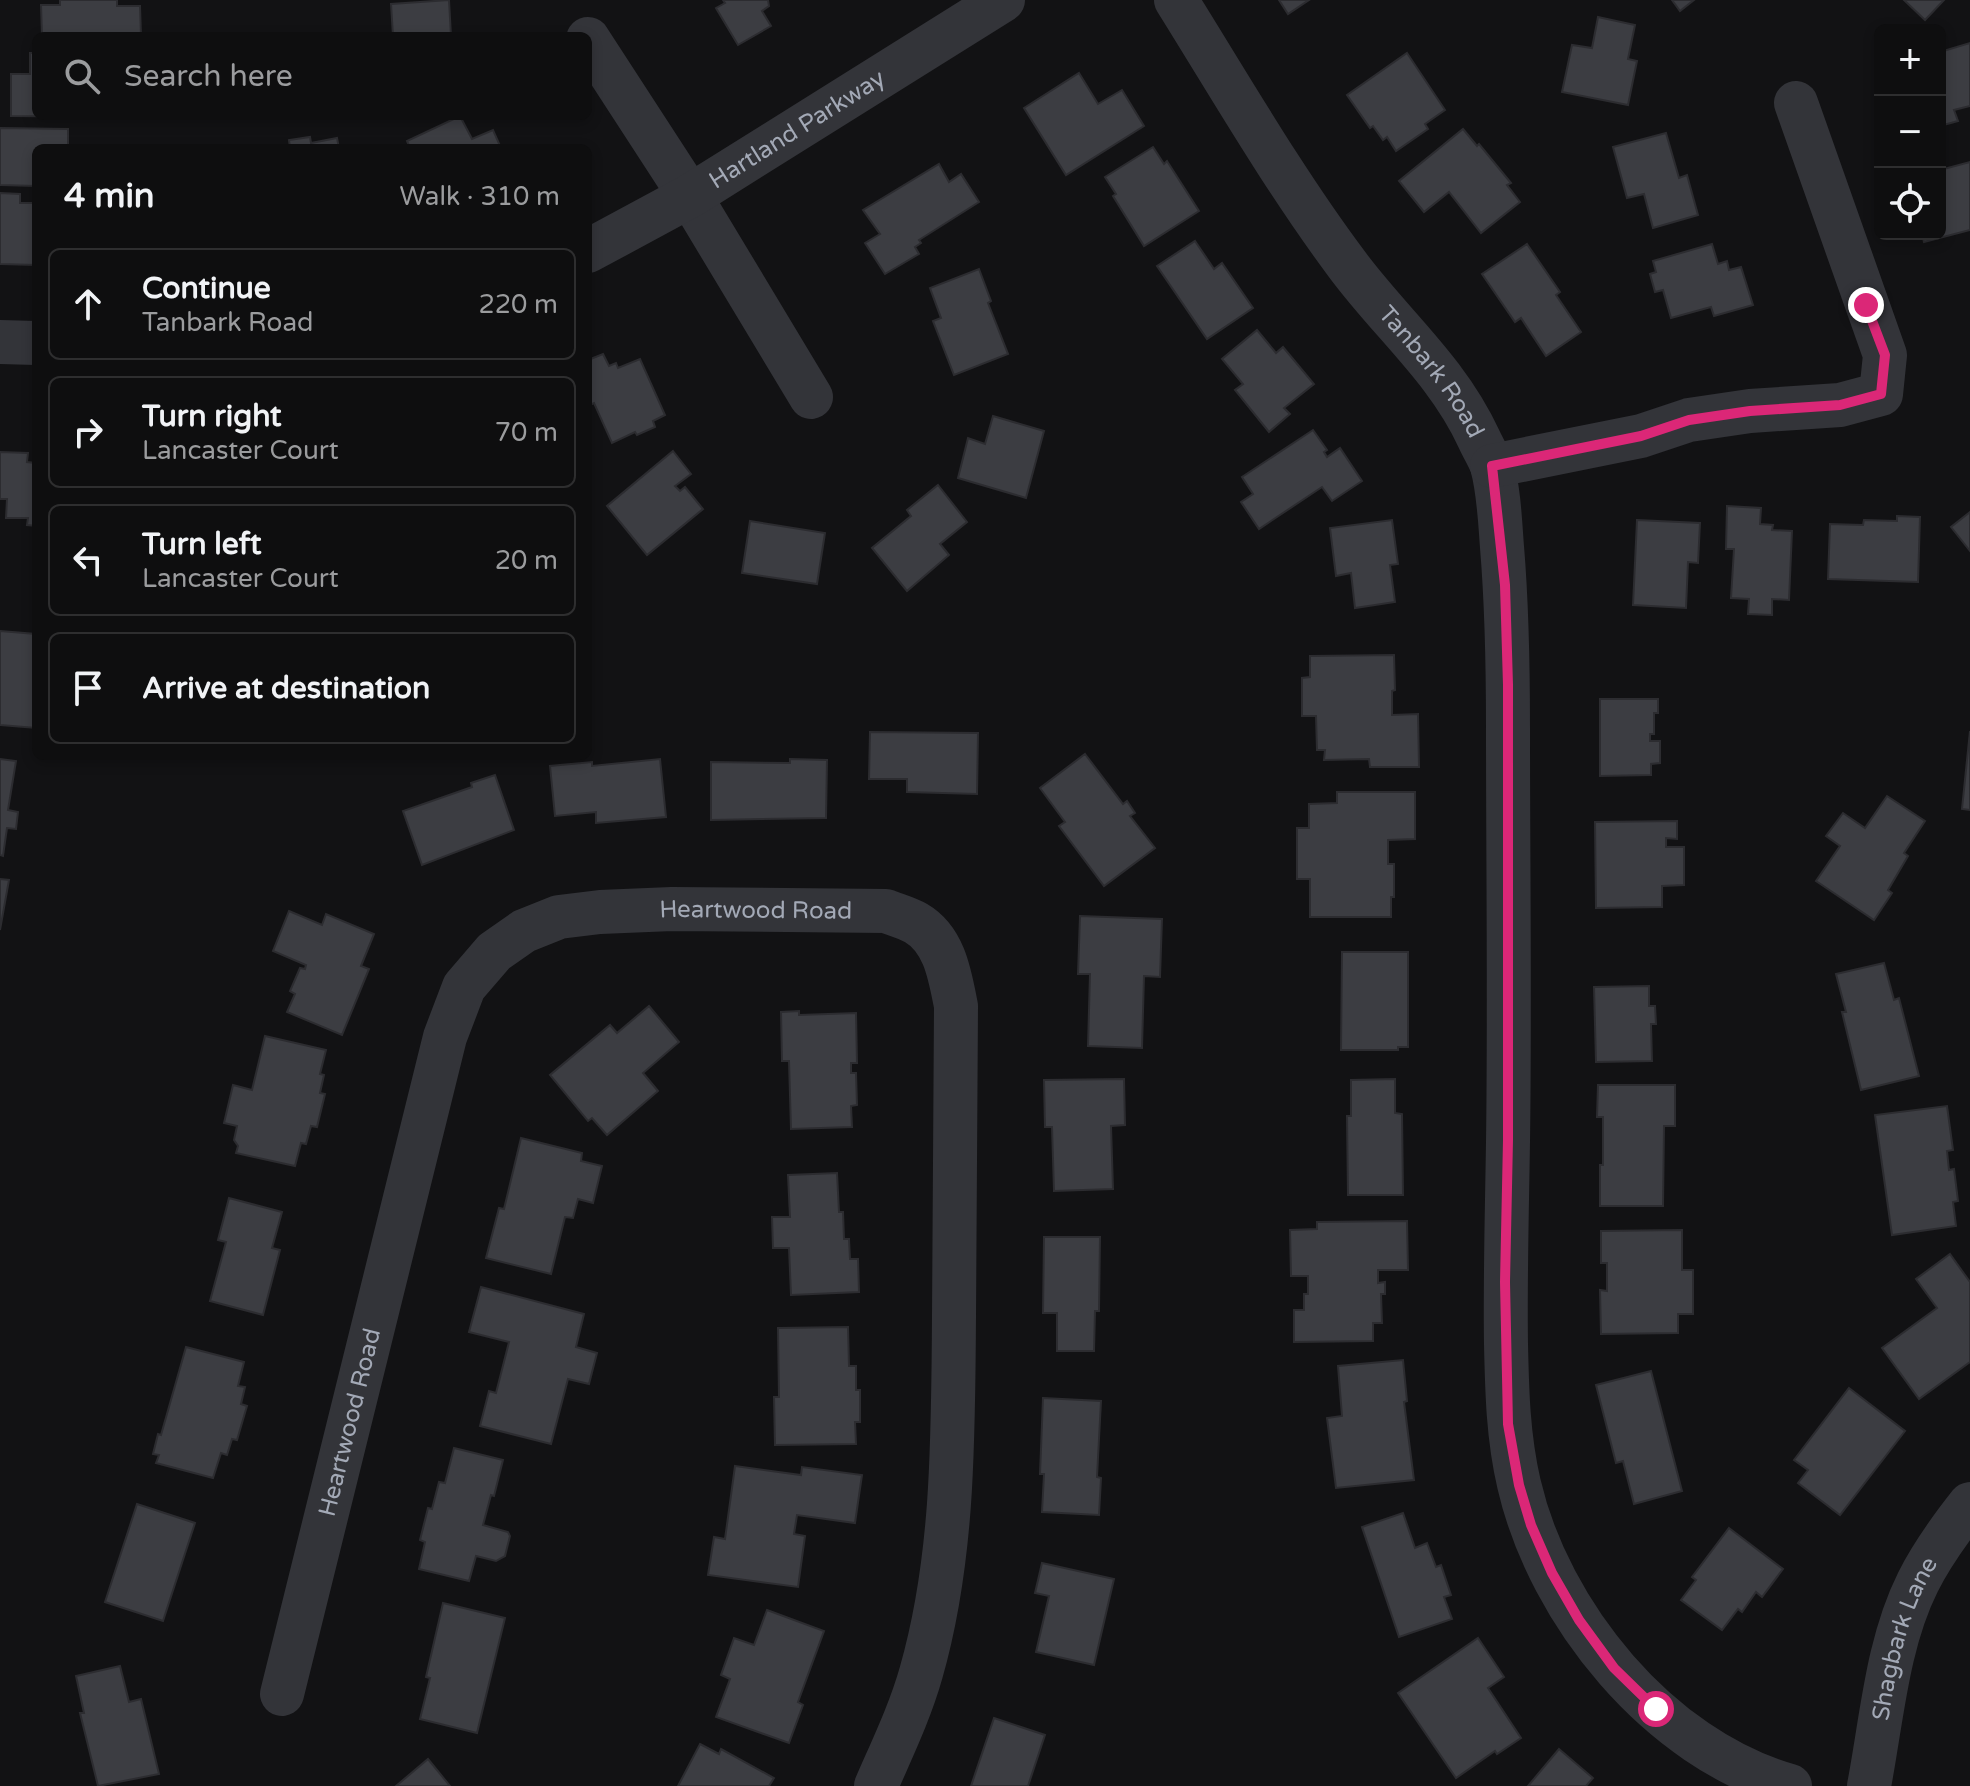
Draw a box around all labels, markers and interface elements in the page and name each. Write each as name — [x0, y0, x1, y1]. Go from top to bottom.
map controls — [1874, 24, 1946, 240]
button: + — [1874, 24, 1946, 96]
search box — [32, 32, 592, 120]
icon: search — [60, 54, 104, 98]
text: Search here — [124, 58, 293, 95]
street label: Hartland Parkway — [704, 63, 890, 195]
button: − — [1874, 96, 1946, 168]
button: locate — [1874, 168, 1946, 240]
text: 4 min — [64, 176, 155, 217]
text: Walk · 310 m — [400, 181, 560, 212]
text: Continue — [142, 270, 271, 307]
icon: ahead — [66, 282, 110, 326]
route end — [1848, 287, 1884, 323]
text: 220 m — [478, 289, 558, 320]
street label: Tanbark Road — [1373, 300, 1491, 442]
text: Tanbark Road — [142, 307, 313, 338]
text: Turn right — [142, 398, 282, 435]
icon: right — [66, 410, 110, 454]
text: 70 m — [495, 417, 558, 448]
text: Lancaster Court — [142, 435, 339, 466]
text: Turn left — [142, 526, 261, 563]
icon: left — [66, 538, 110, 582]
text: 20 m — [495, 545, 558, 576]
text: Lancaster Court — [142, 563, 339, 594]
icon: arrive — [66, 666, 110, 710]
text: Arrive at destination — [142, 670, 430, 707]
street label: Heartwood Road — [659, 894, 852, 925]
street label: Heartwood Road — [312, 1325, 387, 1519]
street label: Shagbark Lane — [1866, 1551, 1943, 1723]
route start — [1638, 1691, 1674, 1727]

